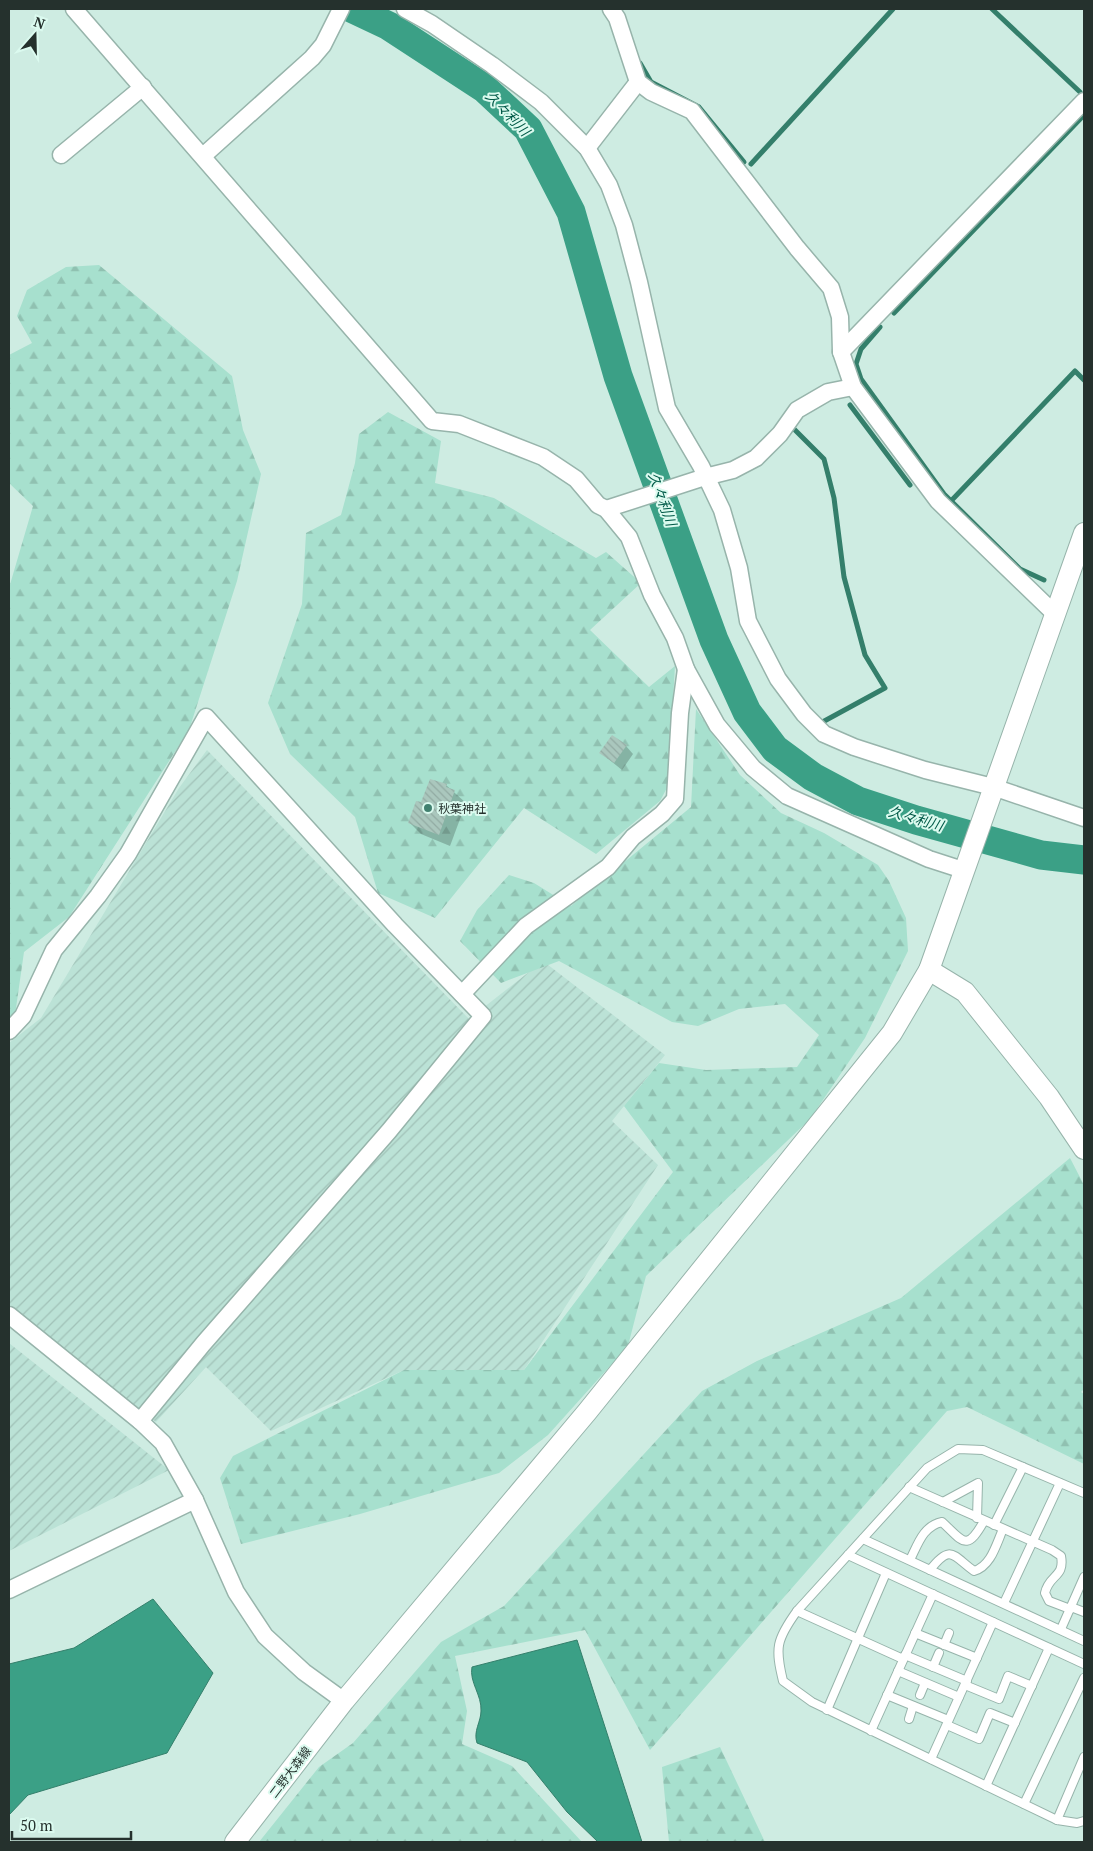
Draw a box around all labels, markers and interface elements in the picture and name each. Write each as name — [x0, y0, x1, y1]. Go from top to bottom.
north arrow — [10, 10, 60, 60]
text: N — [31, 12, 48, 33]
water label: 久々利川 — [482, 86, 536, 141]
water label: 久々利川 — [644, 469, 682, 530]
place label: 秋葉神社 — [438, 801, 486, 816]
water label: 久々利川 — [886, 801, 947, 835]
marker: 秋葉神社 — [422, 802, 434, 814]
street label: 二野大森線 — [266, 1744, 314, 1800]
scale bar — [12, 1808, 131, 1840]
text: 50 m — [20, 1815, 53, 1835]

